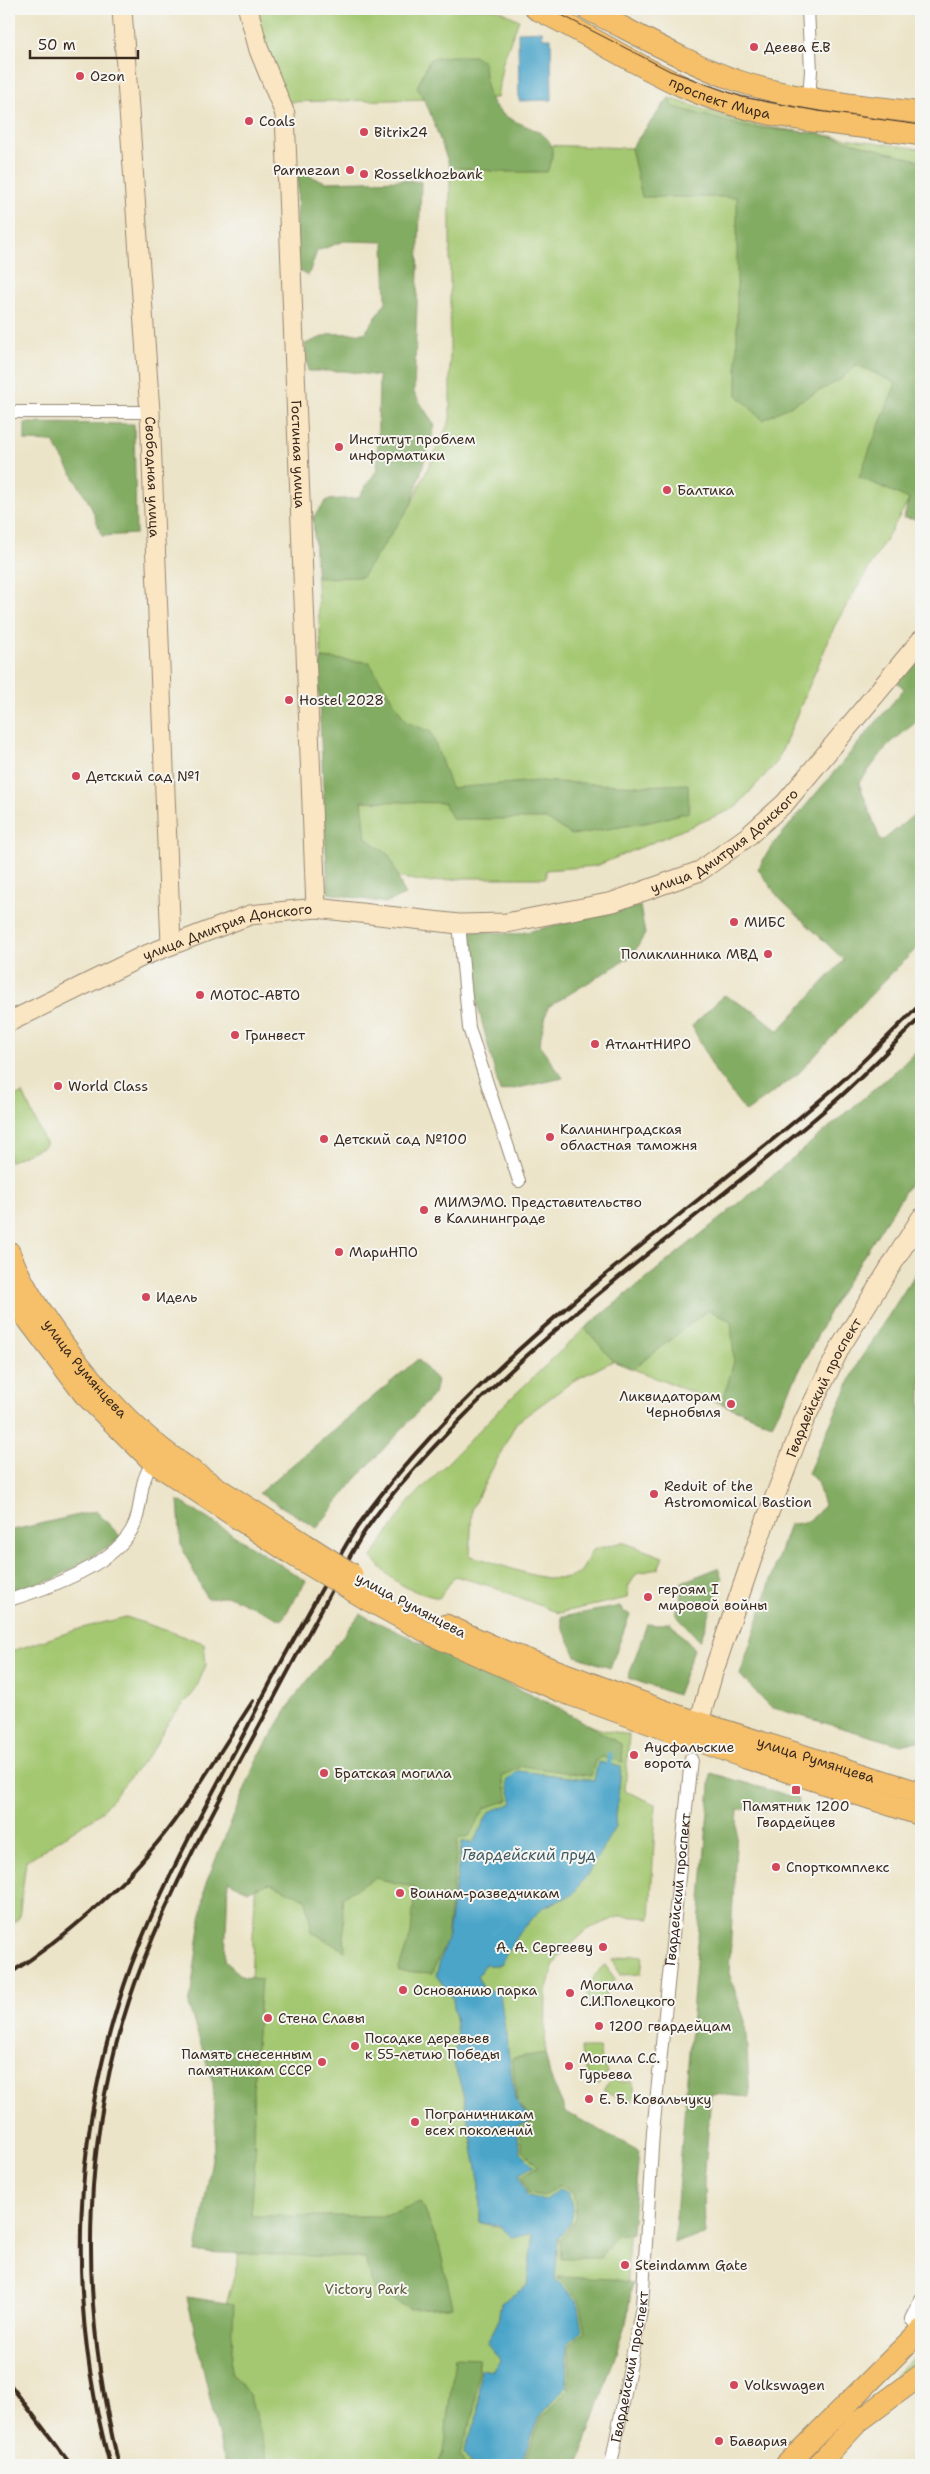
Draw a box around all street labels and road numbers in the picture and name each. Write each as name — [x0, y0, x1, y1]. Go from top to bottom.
street label: проспект Мира — [666, 72, 772, 123]
street label: Гостиная улица — [287, 400, 309, 509]
street label: Свободная улица — [141, 416, 164, 538]
street label: улица Дмитрия Донского — [648, 785, 802, 897]
street label: улица Дмитрия Донского — [140, 899, 313, 964]
street label: Гвардейский проспект — [782, 1314, 866, 1460]
street label: улица Румянцева — [39, 1316, 131, 1422]
street label: улица Румянцева — [353, 1568, 470, 1642]
street label: улица Румянцева — [755, 1732, 877, 1787]
street label: Гвардейский проспект — [661, 1811, 695, 1967]
street label: Гвардейский проспект — [607, 2290, 652, 2444]

